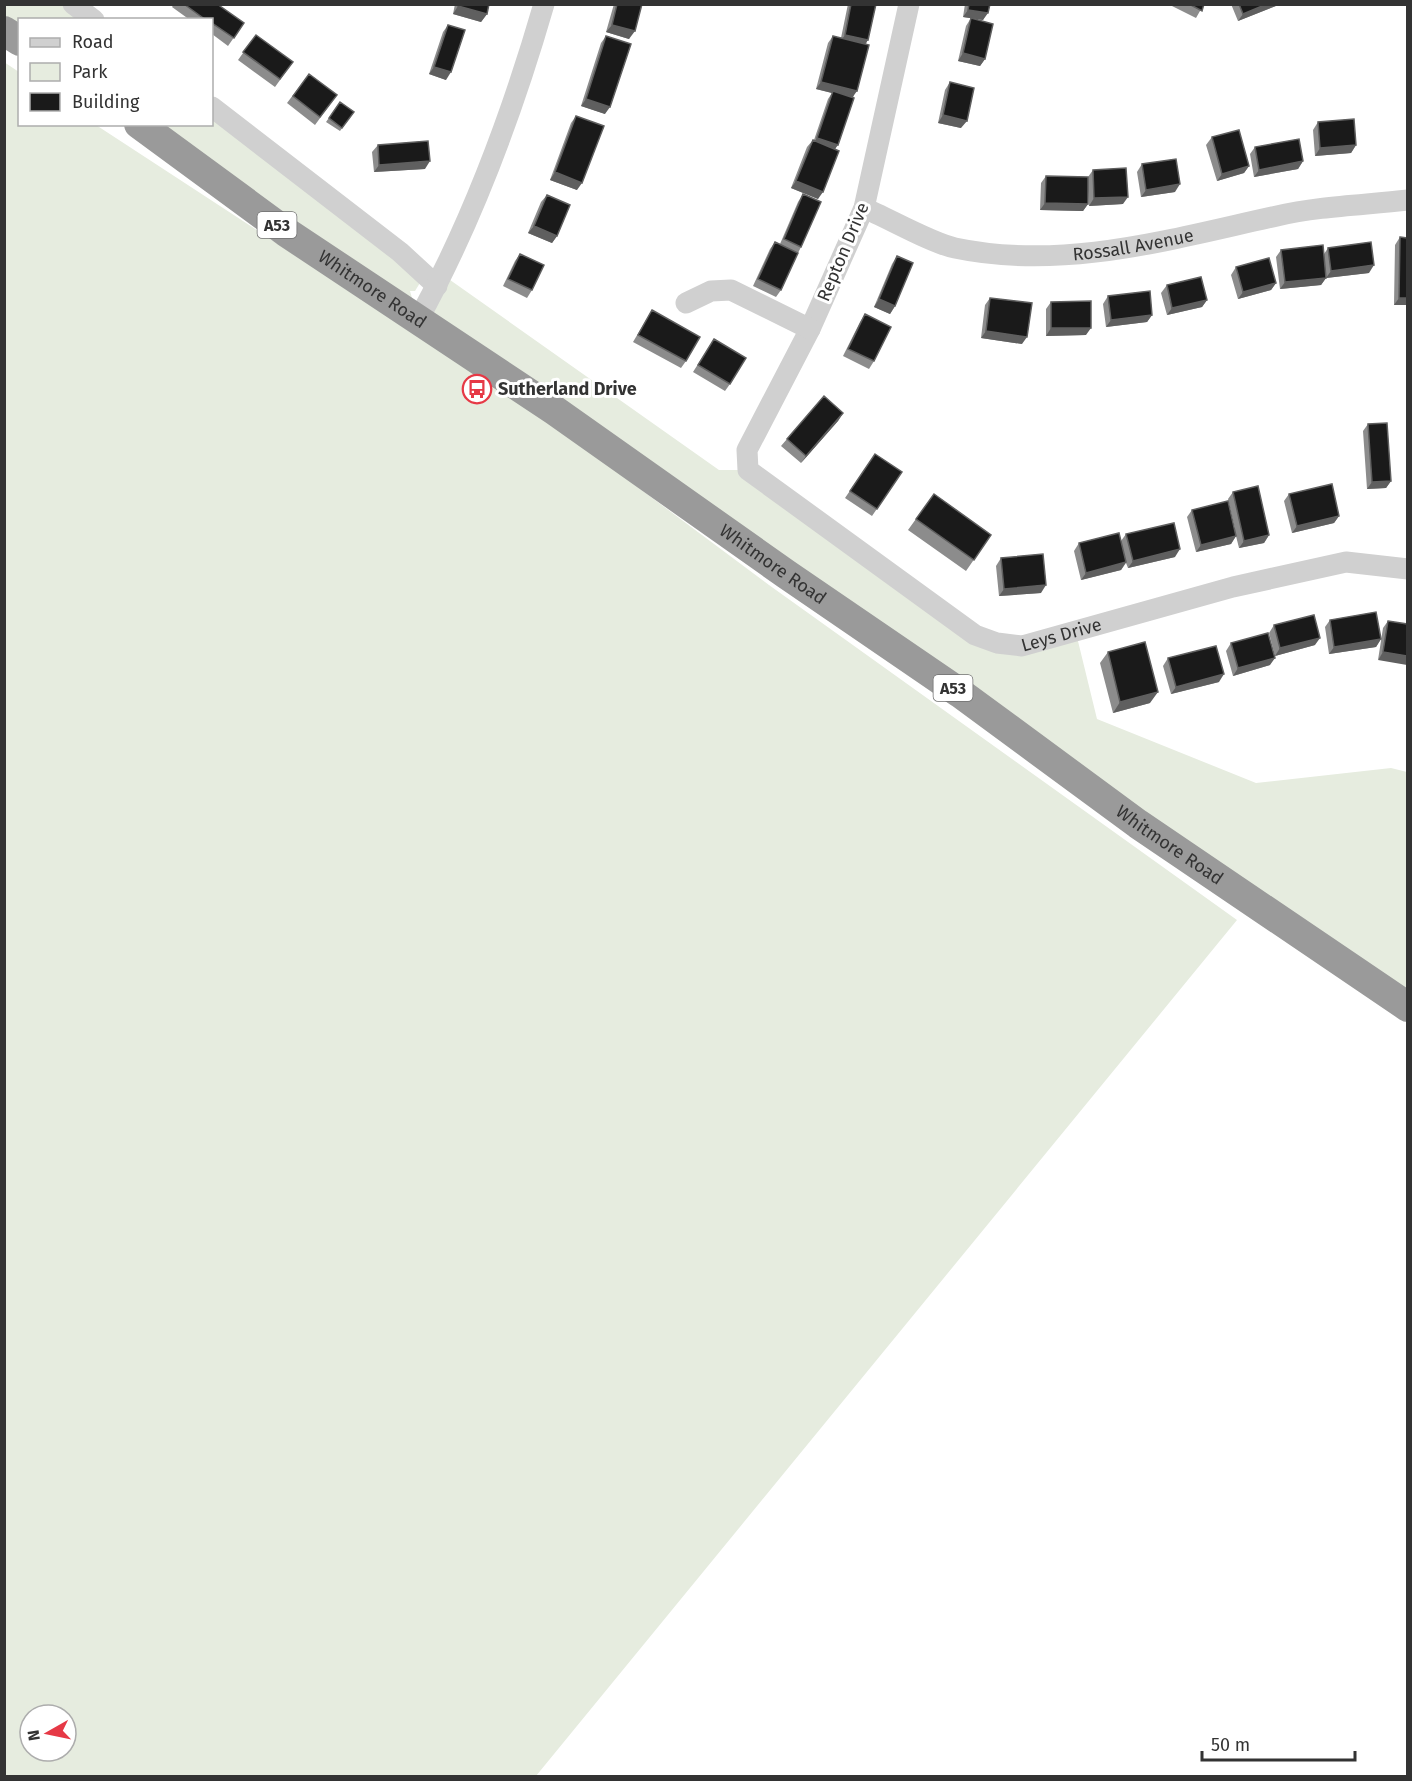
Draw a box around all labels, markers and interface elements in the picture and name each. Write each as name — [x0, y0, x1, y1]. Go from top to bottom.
legend — [18, 18, 213, 126]
text: Road — [72, 31, 114, 53]
text: Park — [72, 61, 108, 83]
text: Building — [72, 91, 140, 113]
street label: Repton Drive — [812, 199, 874, 305]
road number: A53 — [258, 212, 296, 238]
street label: Rossall Avenue — [1072, 224, 1196, 265]
street label: Whitmore Road — [314, 245, 431, 333]
bus stop icon: Sutherland Drive — [461, 373, 493, 405]
place label: Sutherland Drive — [498, 378, 637, 400]
street label: Whitmore Road — [715, 519, 831, 609]
street label: Leys Drive — [1019, 613, 1104, 657]
road number: A53 — [934, 675, 972, 701]
street label: Whitmore Road — [1111, 800, 1228, 890]
north arrow — [18, 1703, 78, 1763]
scale bar — [1202, 1724, 1355, 1762]
text: N — [23, 1729, 44, 1742]
text: 50 m — [1211, 1734, 1250, 1756]

